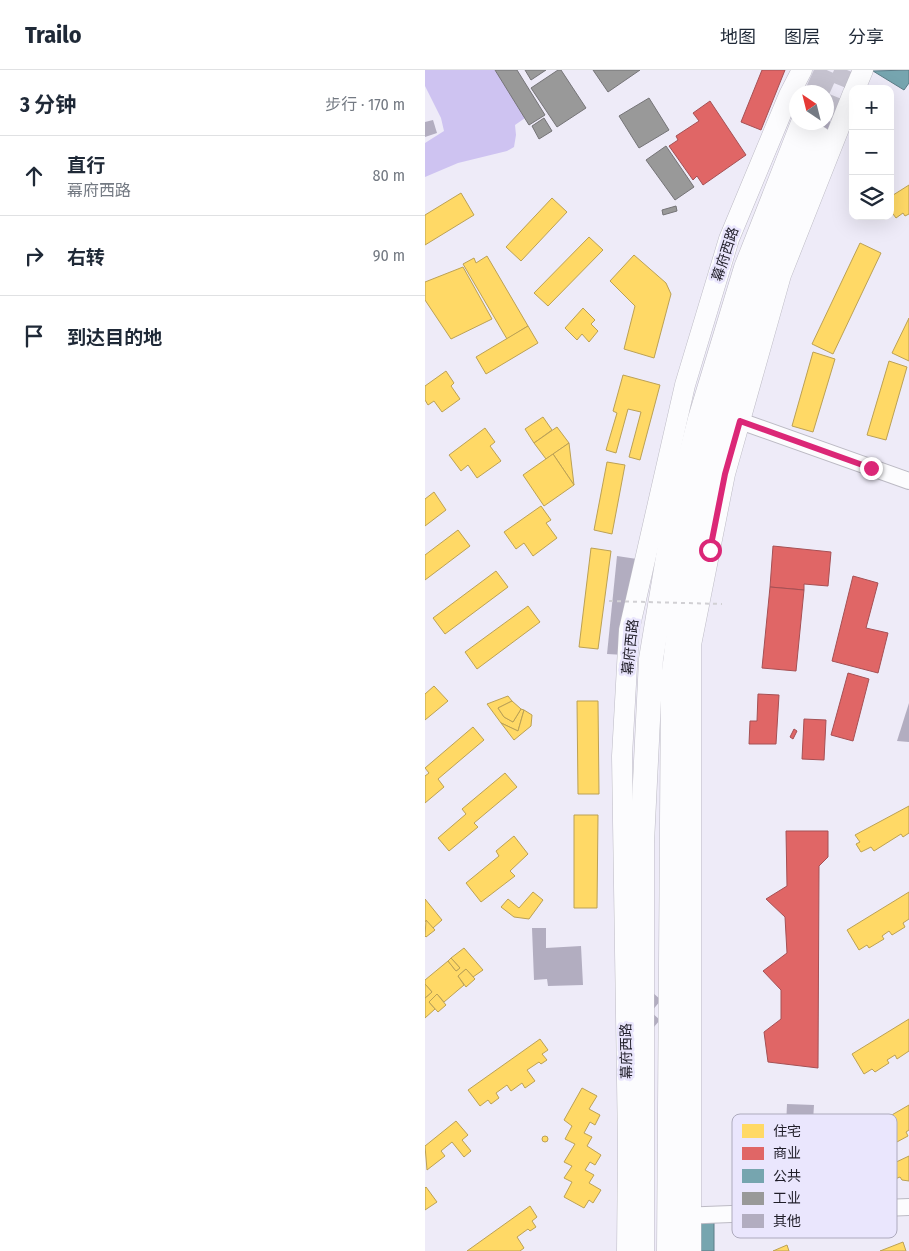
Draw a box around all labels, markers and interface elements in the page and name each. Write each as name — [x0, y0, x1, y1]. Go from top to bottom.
text: Trailo — [25, 21, 82, 49]
text: 地图 — [720, 26, 756, 48]
text: 图层 — [784, 26, 820, 48]
text: 分享 — [848, 26, 884, 48]
north arrow — [789, 85, 834, 130]
map controls — [849, 85, 894, 220]
button: + — [849, 85, 894, 130]
text: 3 分钟 — [20, 92, 76, 118]
text: 步行 · 170 m — [325, 95, 405, 114]
button: − — [849, 130, 894, 175]
text: 直行 — [67, 154, 105, 177]
icon: ahead — [20, 162, 48, 190]
text: 80 m — [373, 166, 405, 185]
button: layers — [849, 175, 894, 220]
text: 幕府西路 — [67, 181, 131, 200]
street label: 幕府西路 — [709, 225, 742, 283]
icon: right — [20, 242, 48, 270]
text: 右转 — [67, 246, 105, 269]
text: 90 m — [373, 246, 405, 265]
icon: arrive — [20, 322, 48, 350]
text: 到达目的地 — [67, 326, 162, 349]
route end — [860, 457, 883, 480]
route start — [699, 539, 722, 562]
street label: 幕府西路 — [619, 618, 642, 676]
street label: 幕府西路 — [618, 1023, 635, 1079]
legend — [732, 1114, 897, 1238]
text: 住宅 — [773, 1123, 801, 1140]
text: 商业 — [773, 1145, 801, 1162]
text: 公共 — [773, 1168, 801, 1185]
text: 工业 — [773, 1190, 801, 1207]
text: 其他 — [773, 1213, 801, 1230]

